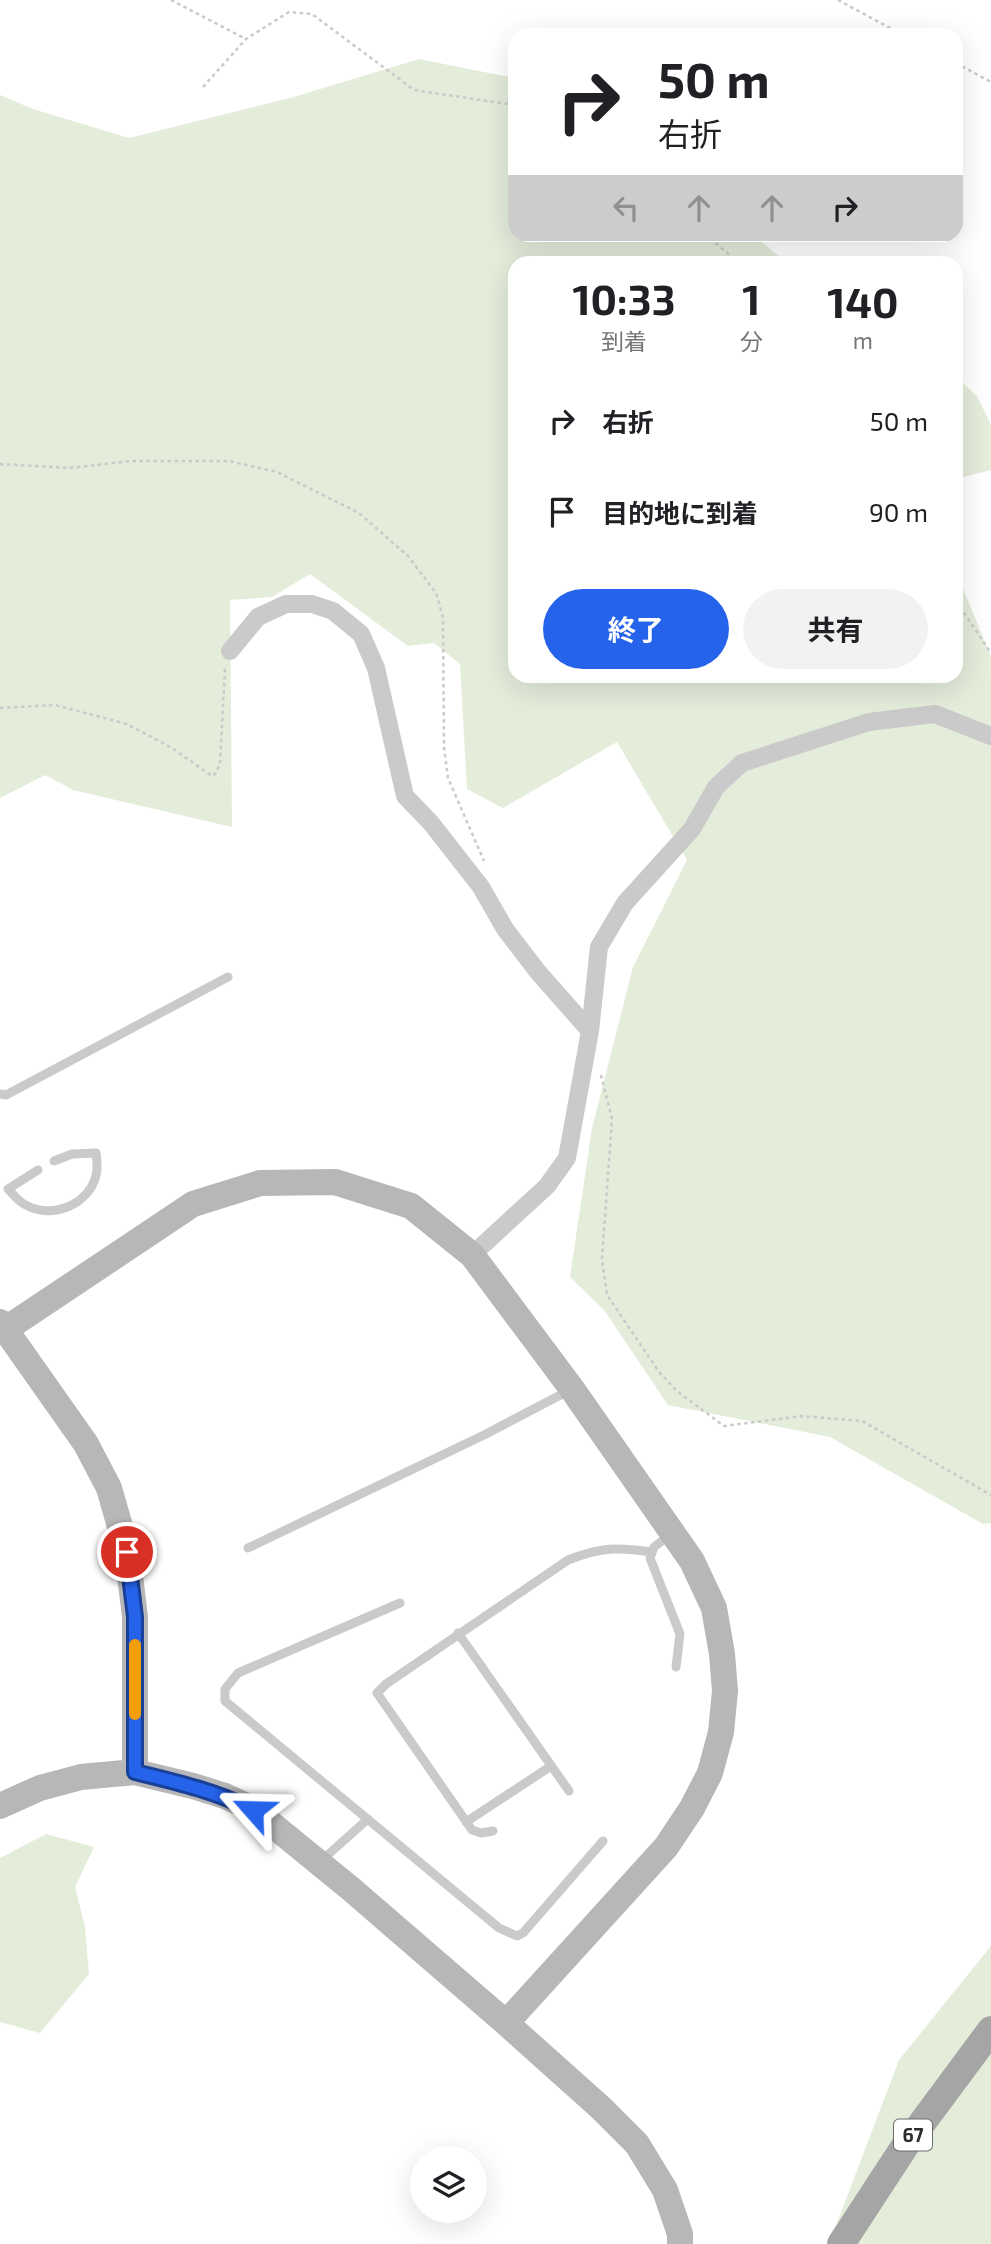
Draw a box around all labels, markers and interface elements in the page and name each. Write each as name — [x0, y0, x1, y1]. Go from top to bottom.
text: 50 m — [658, 49, 770, 108]
icon: right — [543, 56, 634, 147]
text: 右折 — [658, 114, 722, 152]
icon: left — [607, 189, 645, 227]
icon: ahead — [680, 189, 718, 227]
icon: ahead — [753, 189, 791, 227]
icon: right — [826, 189, 864, 227]
text: 10:33 — [572, 273, 675, 323]
text: 1 — [742, 273, 760, 323]
text: 140 — [827, 276, 899, 326]
text: m — [853, 326, 873, 354]
text: 到着 — [601, 327, 647, 355]
text: 分 — [740, 327, 763, 355]
icon: right — [543, 402, 581, 440]
text: 50 m — [870, 405, 928, 436]
text: 右折 — [602, 406, 654, 437]
icon: arrive — [543, 493, 581, 531]
text: 90 m — [869, 496, 928, 527]
text: 目的地に到着 — [602, 497, 758, 528]
button: 終了 — [543, 589, 729, 669]
button: 共有 — [743, 589, 928, 669]
pin — [97, 1522, 157, 1582]
icon: arrive — [108, 1533, 146, 1571]
position arrow — [216, 1773, 290, 1847]
road number: 67 — [894, 2120, 932, 2150]
map controls — [410, 2146, 487, 2223]
button: layers — [410, 2146, 487, 2223]

